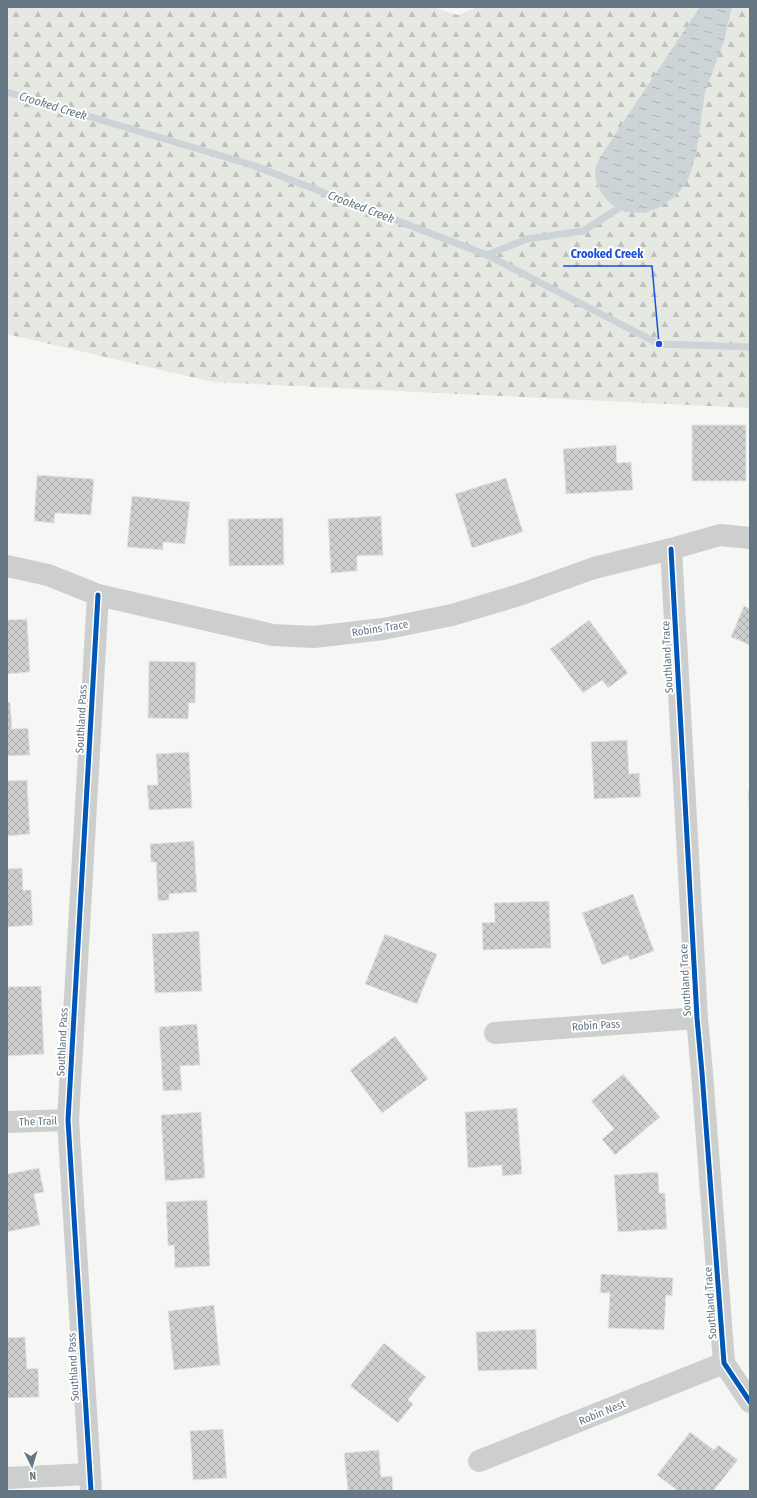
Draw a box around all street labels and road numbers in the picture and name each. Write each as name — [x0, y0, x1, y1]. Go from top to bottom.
street label: Robins Trace — [351, 618, 409, 639]
street label: Southland Trace — [659, 620, 676, 694]
street label: Southland Pass — [73, 684, 90, 754]
street label: Southland Trace — [677, 943, 694, 1017]
street label: Southland Pass — [54, 1007, 71, 1077]
street label: Robin Pass — [571, 1017, 621, 1034]
street label: The Trail — [19, 1114, 57, 1129]
street label: Southland Trace — [701, 1266, 720, 1340]
street label: Southland Pass — [65, 1332, 82, 1402]
street label: Robin Nest — [577, 1397, 628, 1428]

